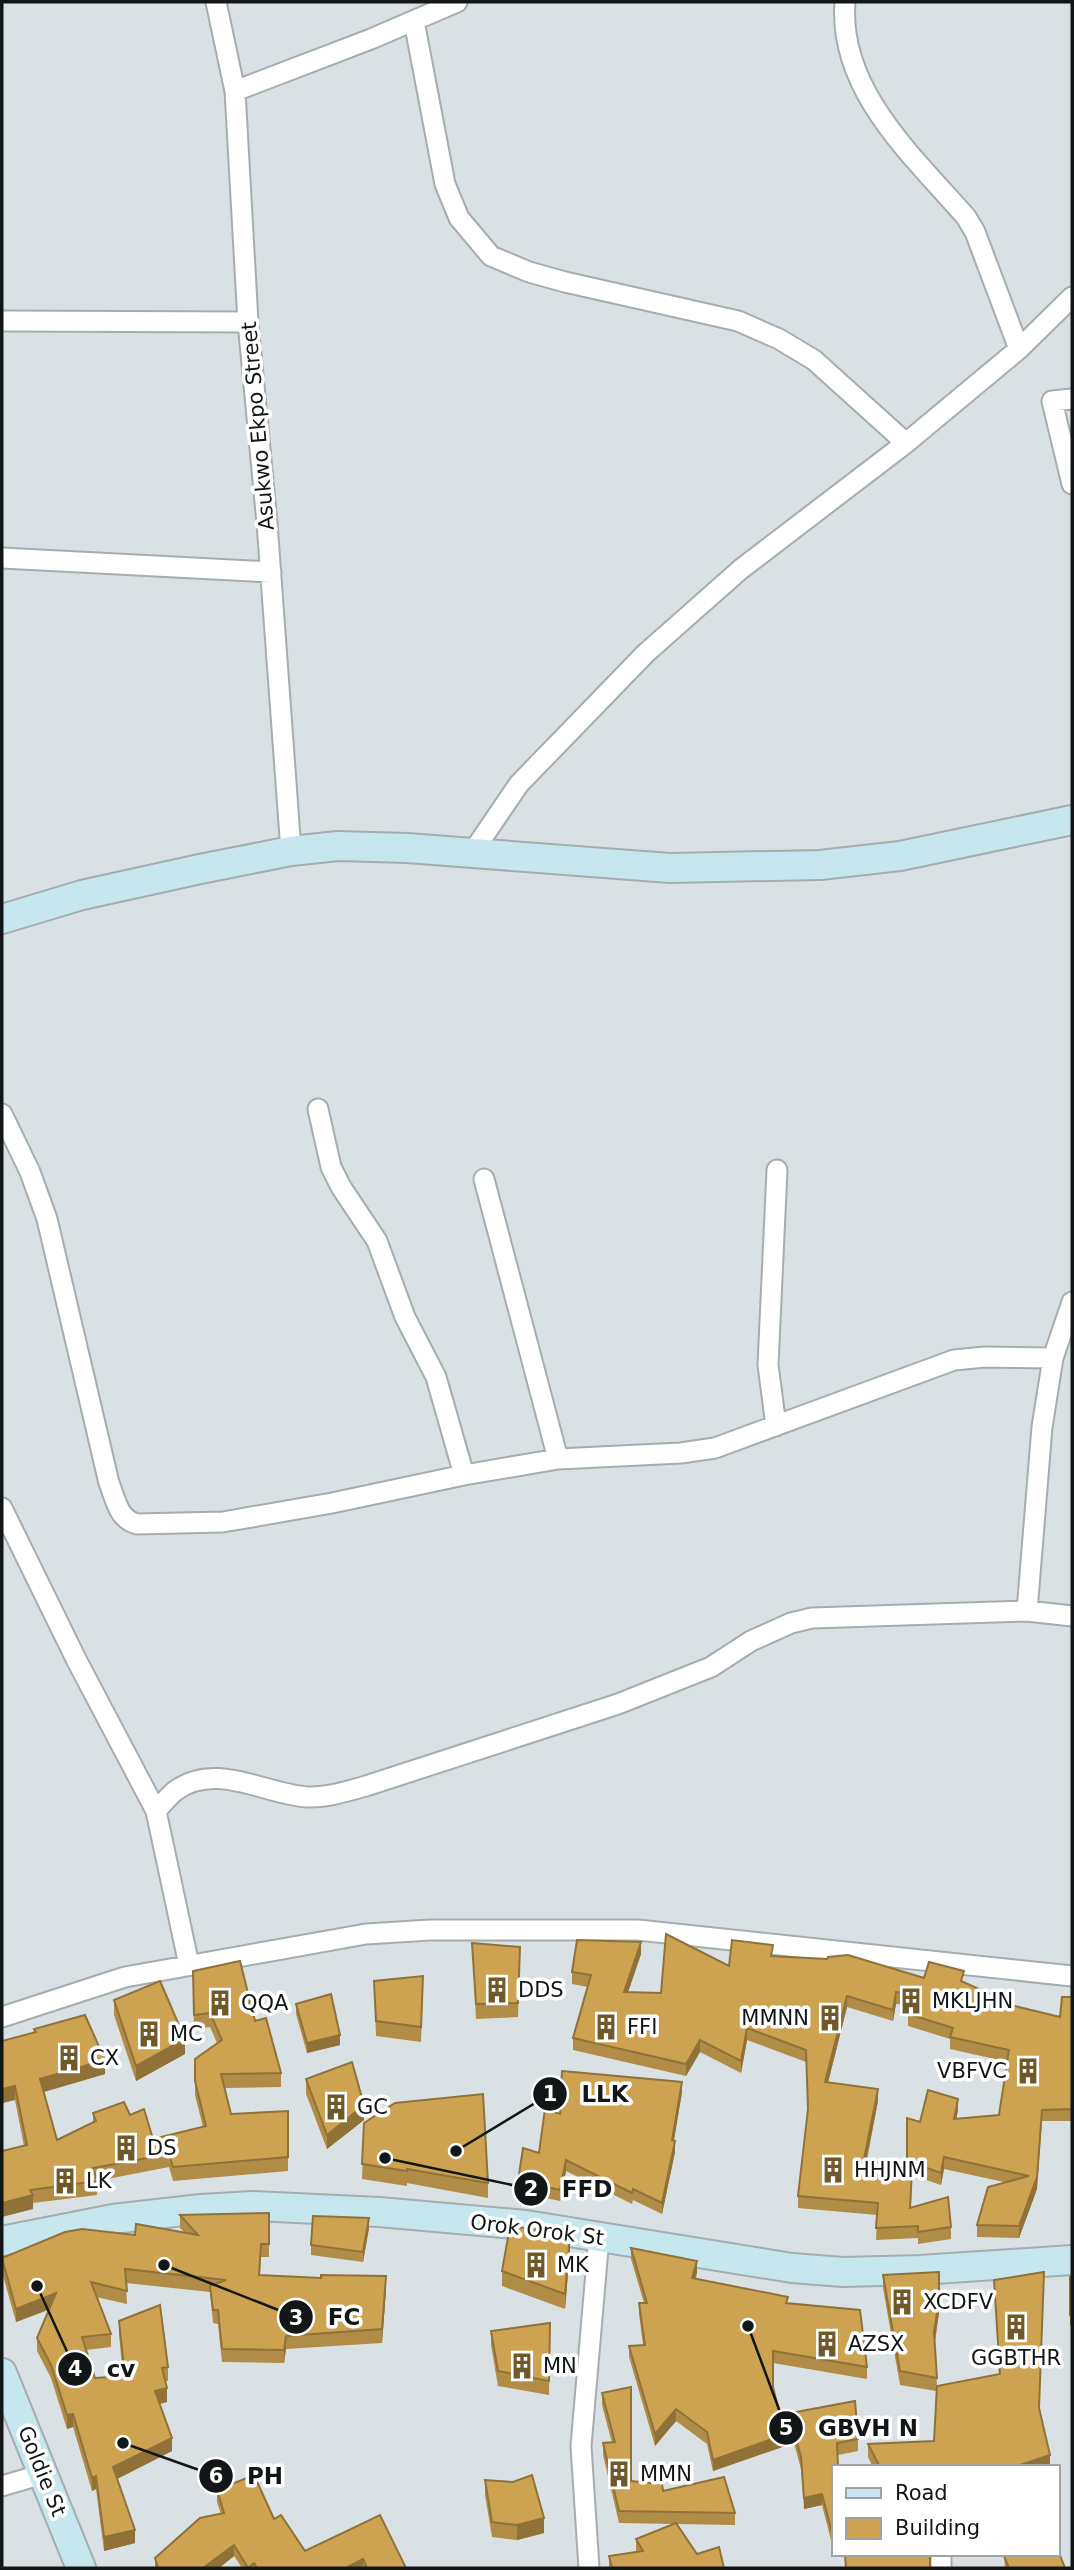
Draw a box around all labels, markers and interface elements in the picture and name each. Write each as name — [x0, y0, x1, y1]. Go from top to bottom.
street label: Asukwo Ekpo Street — [237, 321, 279, 531]
building icon: DDS — [482, 1975, 512, 2005]
place label: DDS — [518, 1978, 564, 2002]
building icon: MKLJHN — [896, 1986, 926, 2016]
building icon: QQA — [205, 1988, 235, 2018]
place label: MKLJHN — [932, 1989, 1013, 2013]
place label: QQA — [241, 1991, 289, 2015]
building icon: MMNN — [815, 2003, 845, 2033]
place label: MMNN — [741, 2006, 809, 2030]
building icon: FFI — [591, 2012, 621, 2042]
place label: FFI — [627, 2015, 657, 2039]
building icon: MC — [134, 2019, 164, 2049]
place label: MC — [170, 2022, 203, 2046]
building icon: CX — [54, 2043, 84, 2073]
place label: CX — [90, 2046, 119, 2070]
building icon: VBFVC — [1013, 2056, 1043, 2086]
place label: VBFVC — [937, 2059, 1007, 2083]
callout: LLK — [532, 2072, 643, 2116]
text: LLK — [581, 2081, 630, 2107]
text: 1 — [543, 2082, 557, 2106]
building icon: GC — [321, 2092, 351, 2122]
place label: GC — [357, 2095, 388, 2119]
building icon: DS — [111, 2133, 141, 2163]
place label: DS — [147, 2136, 177, 2160]
building icon: HHJNM — [818, 2155, 848, 2185]
place label: HHJNM — [854, 2158, 926, 2182]
building icon: LK — [50, 2166, 80, 2196]
callout: FFD — [513, 2167, 627, 2211]
place label: LK — [86, 2169, 113, 2193]
text: FFD — [562, 2176, 612, 2202]
text: 2 — [524, 2177, 538, 2201]
street label: Orok Orok St — [469, 2210, 605, 2250]
building icon: MK — [521, 2250, 551, 2280]
place label: MK — [557, 2253, 590, 2277]
building icon: XCDFV — [887, 2287, 917, 2317]
place label: XCDFV — [923, 2290, 994, 2314]
callout: FC — [279, 2295, 374, 2339]
text: FC — [328, 2304, 360, 2330]
text: 3 — [289, 2306, 303, 2330]
building icon: GGBTHR — [1001, 2312, 1031, 2342]
building icon: AZSX — [812, 2329, 842, 2359]
place label: AZSX — [848, 2332, 904, 2356]
place label: GGBTHR — [971, 2346, 1061, 2370]
callout: cv — [57, 2347, 149, 2391]
building icon: MN — [507, 2351, 537, 2381]
place label: MN — [543, 2354, 577, 2378]
text: cv — [107, 2356, 135, 2382]
text: 4 — [68, 2357, 82, 2381]
callout: GBVH N — [769, 2406, 932, 2450]
text: GBVH N — [818, 2415, 918, 2441]
text: 5 — [779, 2416, 793, 2440]
street label: Goldie St — [13, 2422, 71, 2520]
callout: PH — [198, 2454, 297, 2498]
building icon: MMN — [604, 2459, 634, 2489]
place label: MMN — [640, 2462, 692, 2486]
text: PH — [247, 2463, 283, 2489]
text: 6 — [209, 2464, 223, 2488]
legend — [832, 2465, 1060, 2556]
text: Road — [895, 2481, 948, 2505]
text: Building — [895, 2516, 980, 2540]

